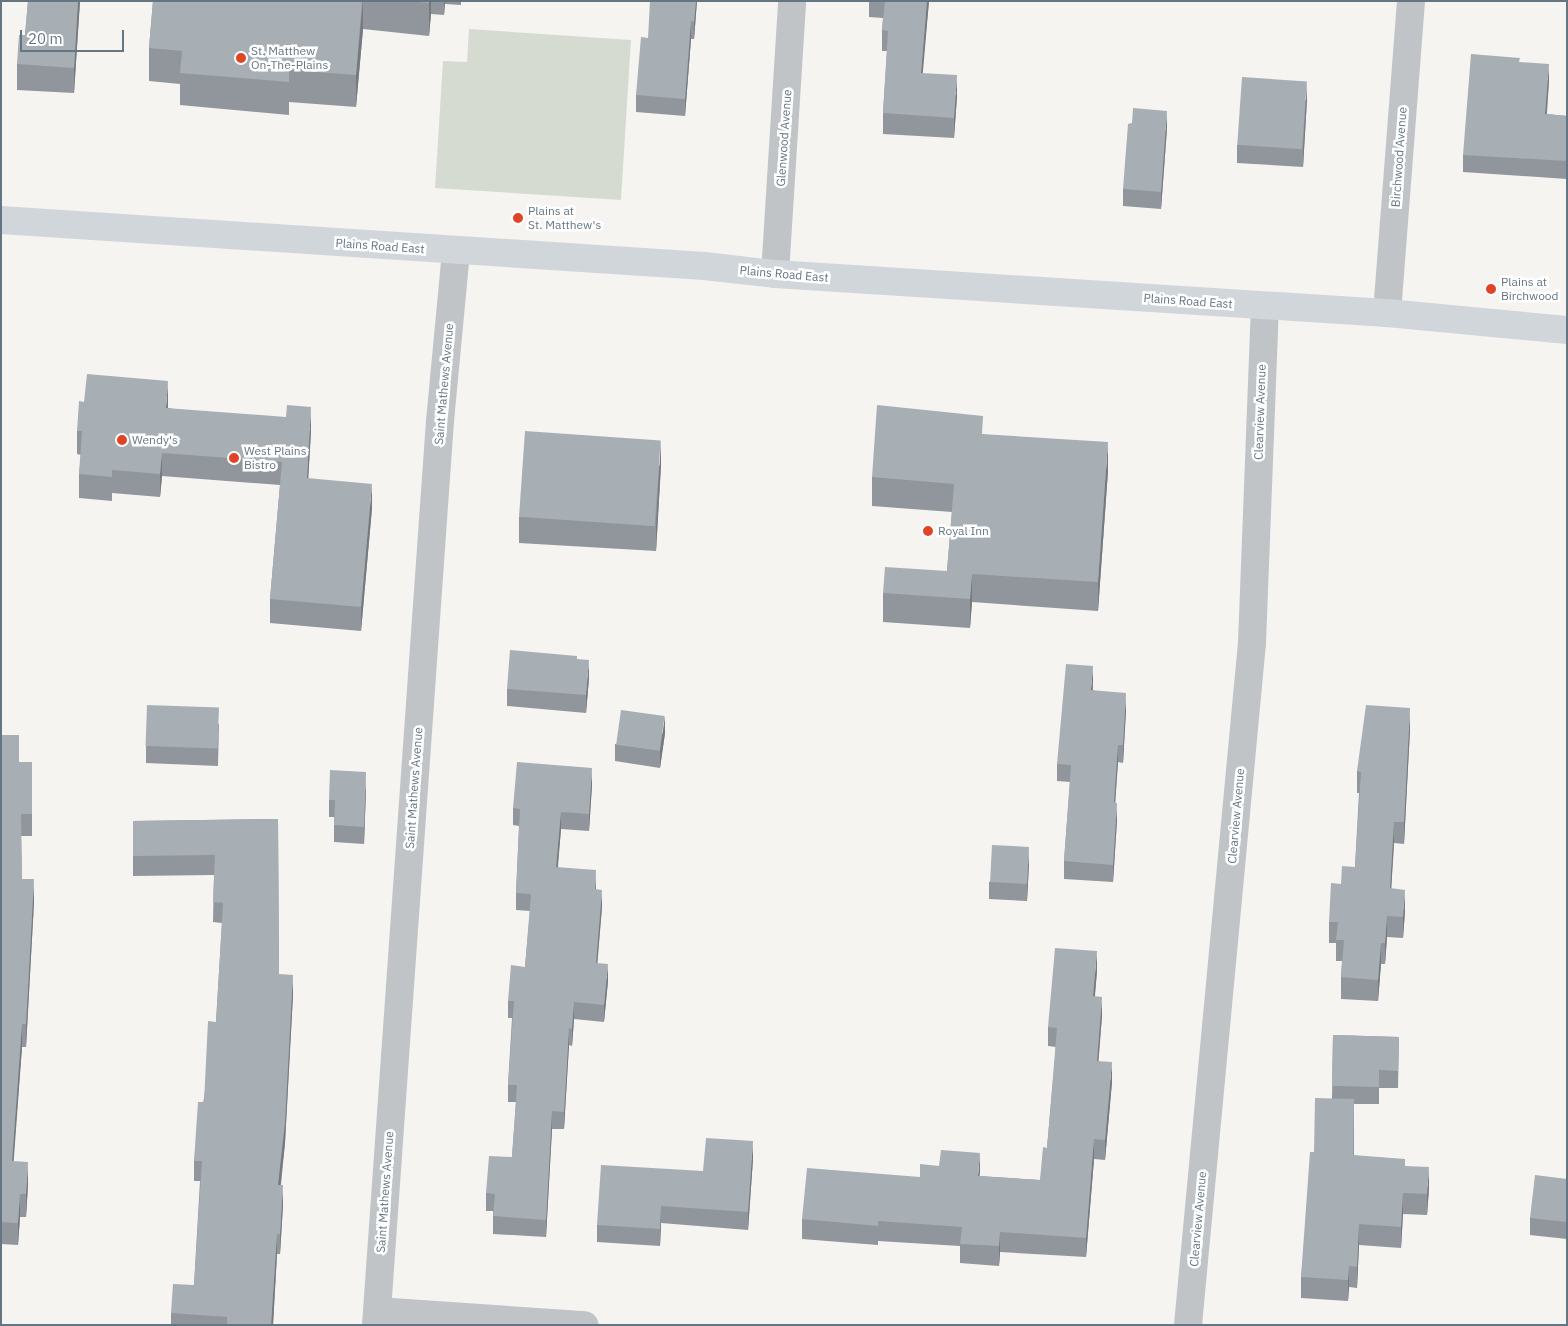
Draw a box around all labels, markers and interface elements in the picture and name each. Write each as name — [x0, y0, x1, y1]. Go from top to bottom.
scale bar — [22, 20, 126, 52]
text: 20 m — [28, 29, 63, 48]
place label: St. Matthew On-The-Plains — [251, 44, 328, 72]
marker: St. Matthew On-The-Plains — [235, 52, 247, 64]
street label: Glenwood Avenue — [773, 89, 795, 187]
street label: Birchwood Avenue — [1388, 106, 1410, 208]
place label: Plains at St. Matthew's — [528, 204, 601, 232]
marker: Plains at St. Matthew's — [512, 212, 524, 224]
street label: Plains Road East — [335, 236, 425, 256]
street label: Plains Road East — [739, 263, 829, 285]
place label: Plains at Birchwood — [1501, 275, 1559, 303]
marker: Plains at Birchwood — [1485, 283, 1497, 295]
street label: Plains Road East — [1143, 291, 1233, 311]
street label: Saint Mathews Avenue — [432, 323, 456, 445]
street label: Clearview Avenue — [1251, 364, 1269, 460]
place label: Wendy's — [132, 433, 178, 447]
marker: Wendy's — [116, 434, 128, 446]
place label: West Plains Bistro — [244, 444, 307, 472]
marker: West Plains Bistro — [228, 452, 240, 464]
place label: Royal Inn — [938, 524, 989, 538]
marker: Royal Inn — [922, 525, 934, 537]
street label: Saint Mathews Avenue — [403, 727, 425, 849]
street label: Clearview Avenue — [1225, 768, 1247, 864]
street label: Saint Mathews Avenue — [374, 1131, 396, 1253]
street label: Clearview Avenue — [1187, 1171, 1209, 1267]

